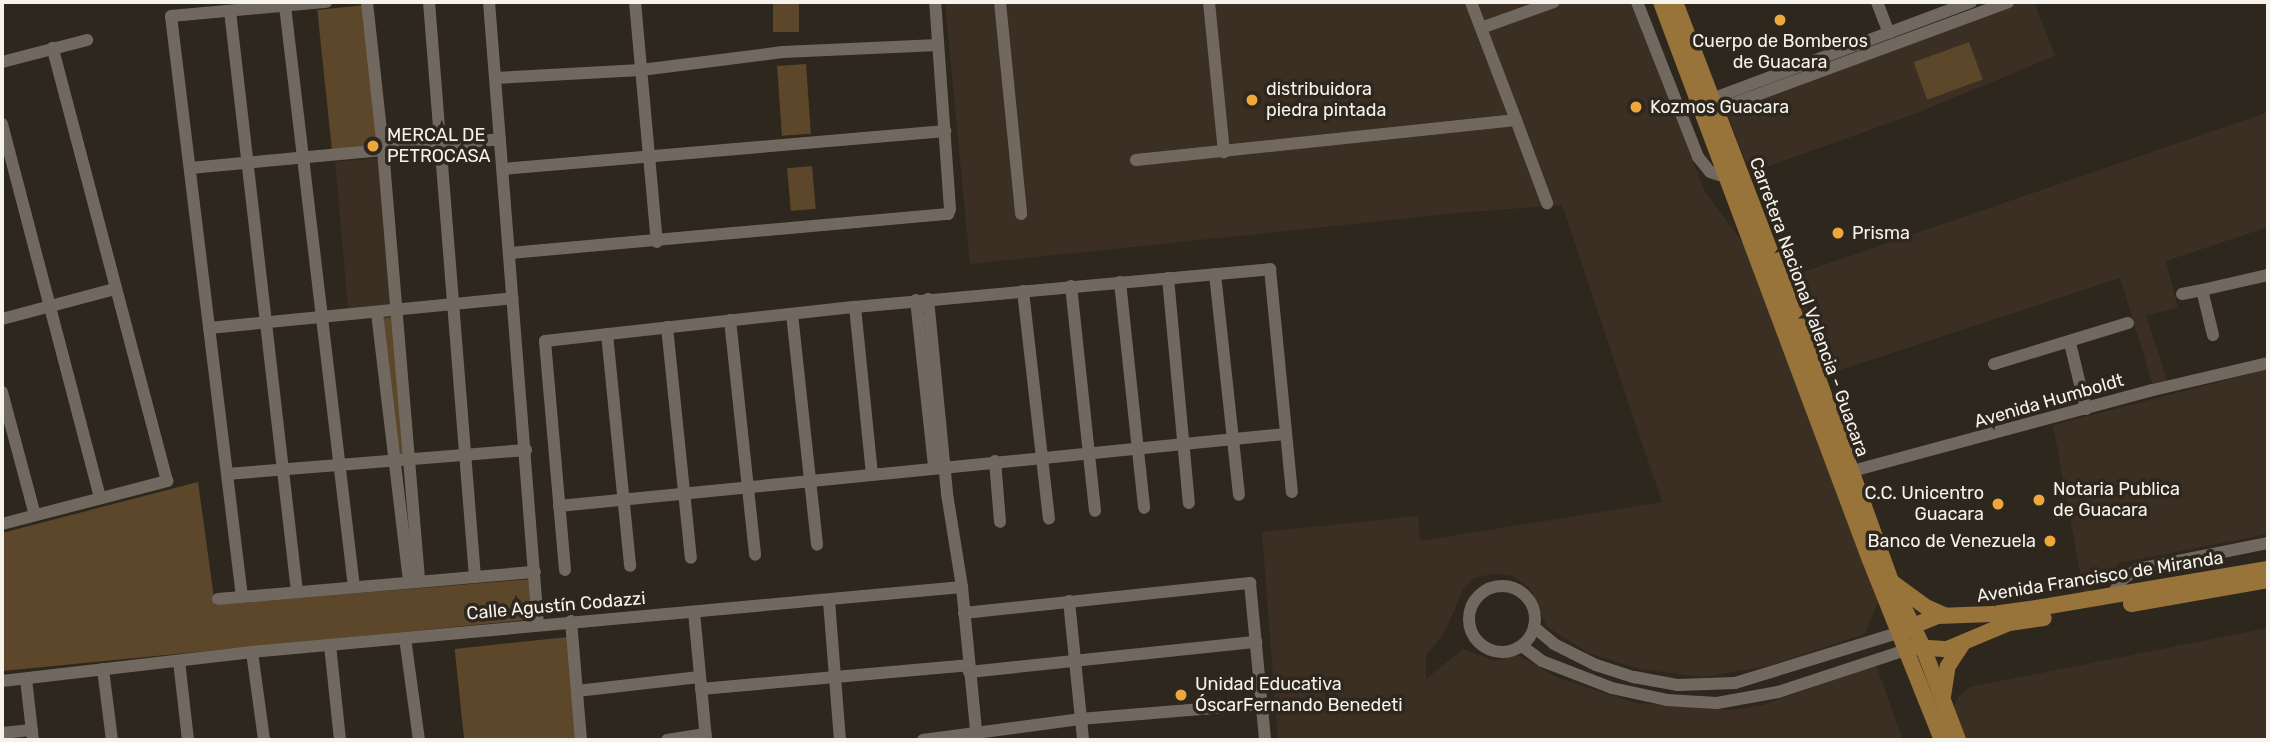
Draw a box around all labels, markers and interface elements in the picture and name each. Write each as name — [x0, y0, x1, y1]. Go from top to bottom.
marker: Cuerpo de Bomberos de Guacara — [1772, 12, 1788, 28]
place label: Cuerpo de Bomberos de Guacara — [1692, 31, 1868, 74]
place label: distribuidora piedra pintada — [1266, 79, 1386, 122]
marker: distribuidora piedra pintada — [1244, 92, 1260, 108]
place label: Kozmos Guacara — [1650, 96, 1789, 118]
marker: Kozmos Guacara — [1628, 99, 1644, 115]
place label: MERCAL DE PETROCASA — [387, 125, 491, 168]
marker: MERCAL DE PETROCASA — [365, 138, 381, 154]
street label: Carretera Nacional Valencia - Guacara — [1745, 154, 1873, 460]
place label: Prisma — [1852, 222, 1910, 244]
marker: Prisma — [1830, 225, 1846, 241]
street label: Avenida Humboldt — [1972, 369, 2126, 433]
place label: Notaria Publica de Guacara — [2053, 479, 2180, 522]
place label: C.C. Unicentro Guacara — [1865, 483, 1984, 526]
marker: Notaria Publica de Guacara — [2031, 492, 2047, 508]
marker: C.C. Unicentro Guacara — [1990, 496, 2006, 512]
place label: Banco de Venezuela — [1867, 530, 2036, 552]
marker: Banco de Venezuela — [2042, 533, 2058, 549]
street label: Avenida Francisco de Miranda — [1975, 547, 2225, 607]
street label: Calle Agustín Codazzi — [465, 587, 647, 625]
place label: Unidad Educativa ÓscarFernando Benedeti — [1195, 674, 1403, 716]
marker: Unidad Educativa ÓscarFernando Benedeti — [1173, 687, 1189, 703]

